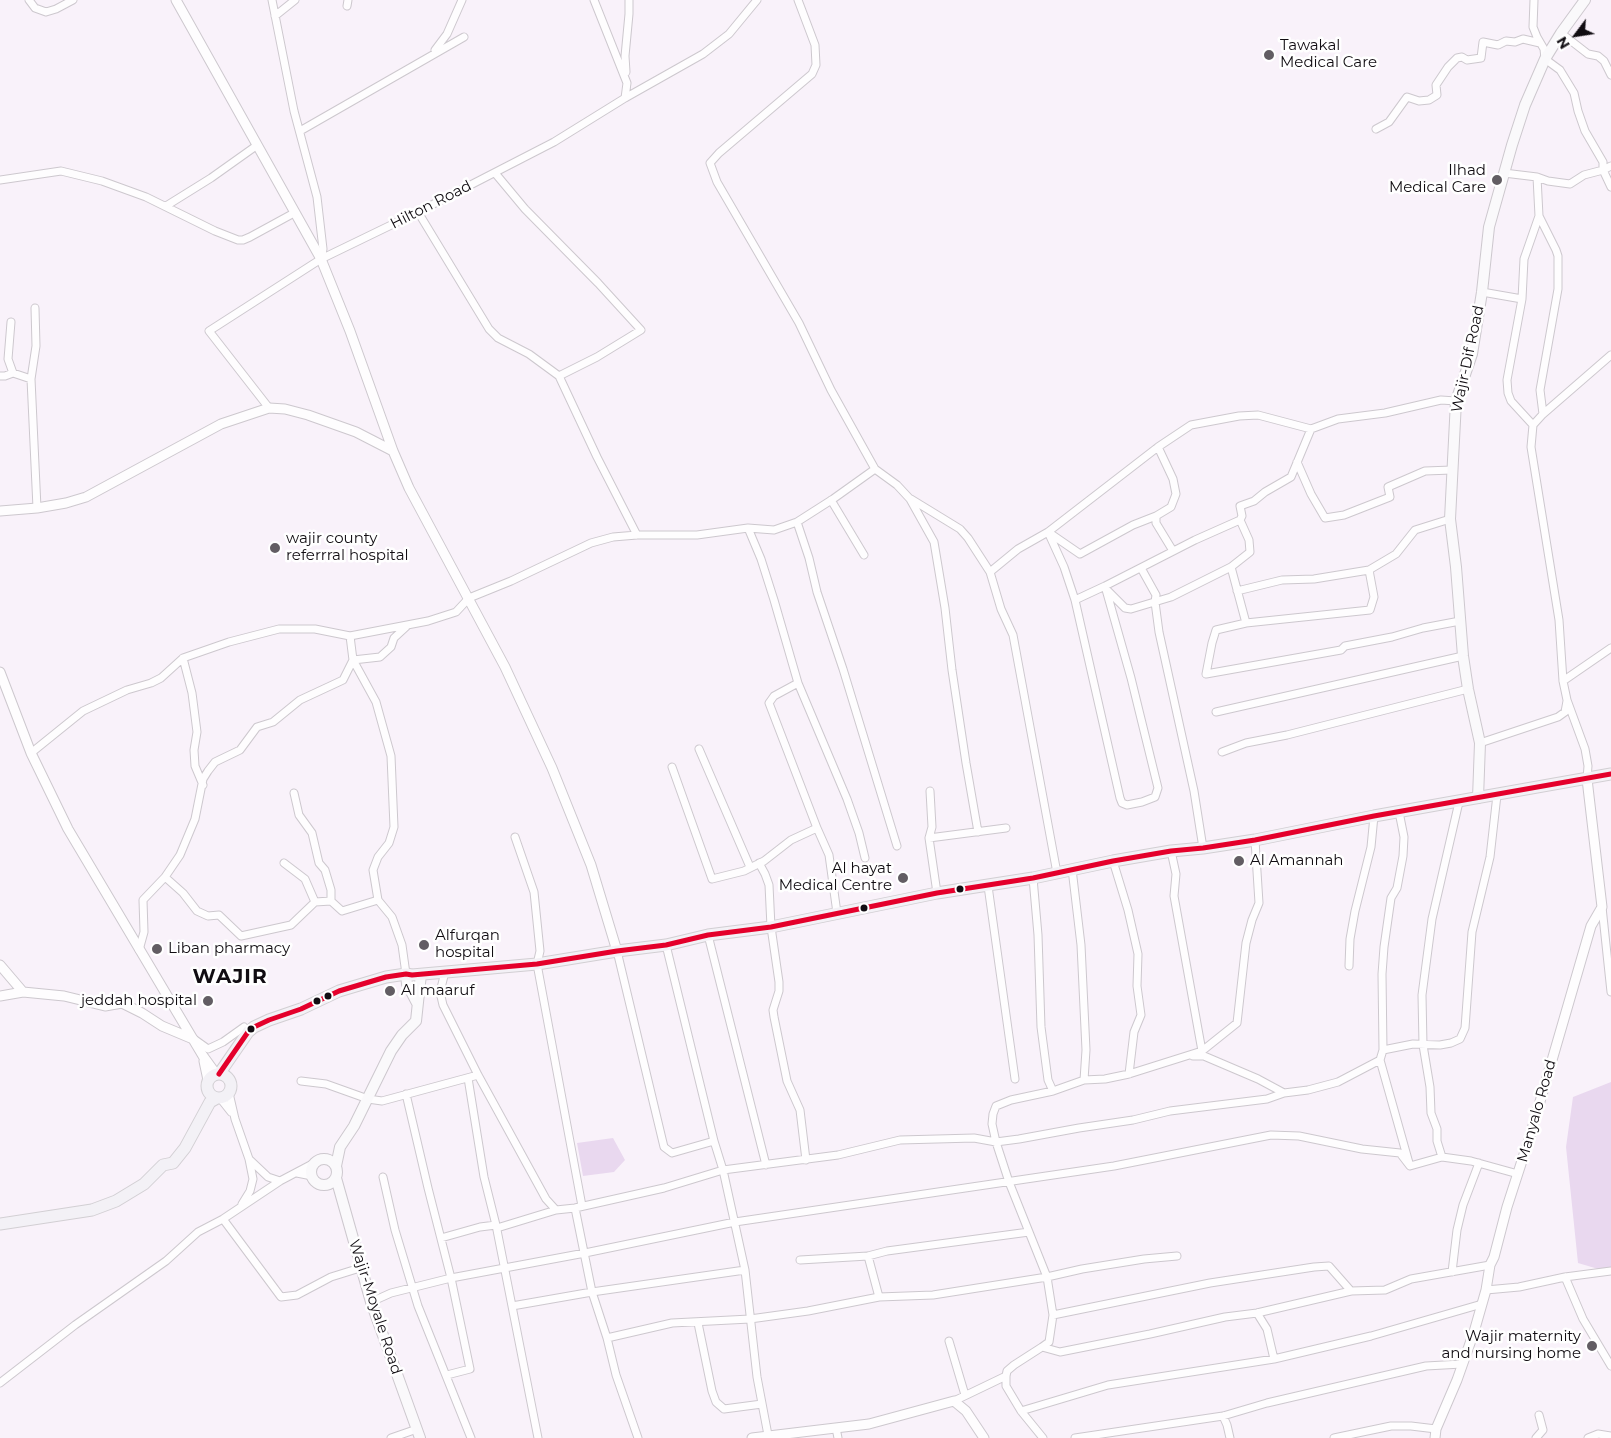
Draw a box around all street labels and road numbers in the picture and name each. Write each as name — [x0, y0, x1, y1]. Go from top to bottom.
street label: Hilton Road — [387, 177, 475, 233]
street label: Wajir-Dif Road — [1448, 304, 1488, 414]
street label: Manyalo Road — [1514, 1057, 1560, 1165]
street label: Wajir-Moyale Road — [345, 1237, 405, 1377]

